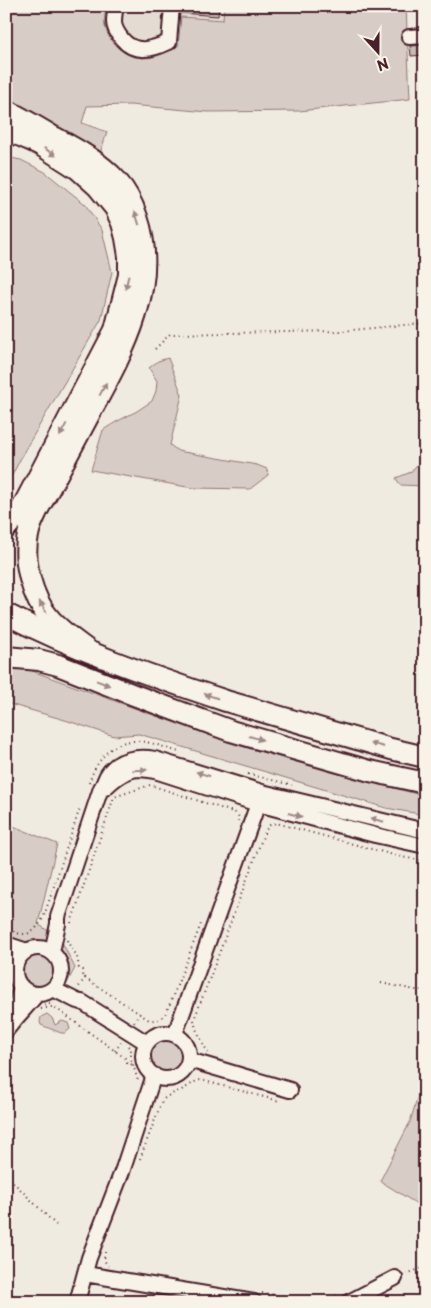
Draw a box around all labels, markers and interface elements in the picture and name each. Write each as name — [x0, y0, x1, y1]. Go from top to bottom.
north arrow — [354, 28, 404, 78]
text: N — [374, 53, 392, 76]
one-way arrow — [44, 147, 57, 156]
one-way arrow — [133, 210, 141, 225]
one-way arrow — [123, 274, 131, 289]
one-way arrow — [99, 382, 107, 396]
one-way arrow — [59, 423, 67, 437]
one-way arrow — [38, 600, 47, 613]
one-way arrow — [96, 679, 111, 687]
one-way arrow — [203, 692, 218, 699]
one-way arrow — [249, 734, 264, 742]
one-way arrow — [370, 741, 385, 749]
one-way arrow — [132, 766, 148, 774]
one-way arrow — [196, 770, 211, 778]
one-way arrow — [288, 811, 303, 819]
one-way arrow — [370, 816, 385, 824]

